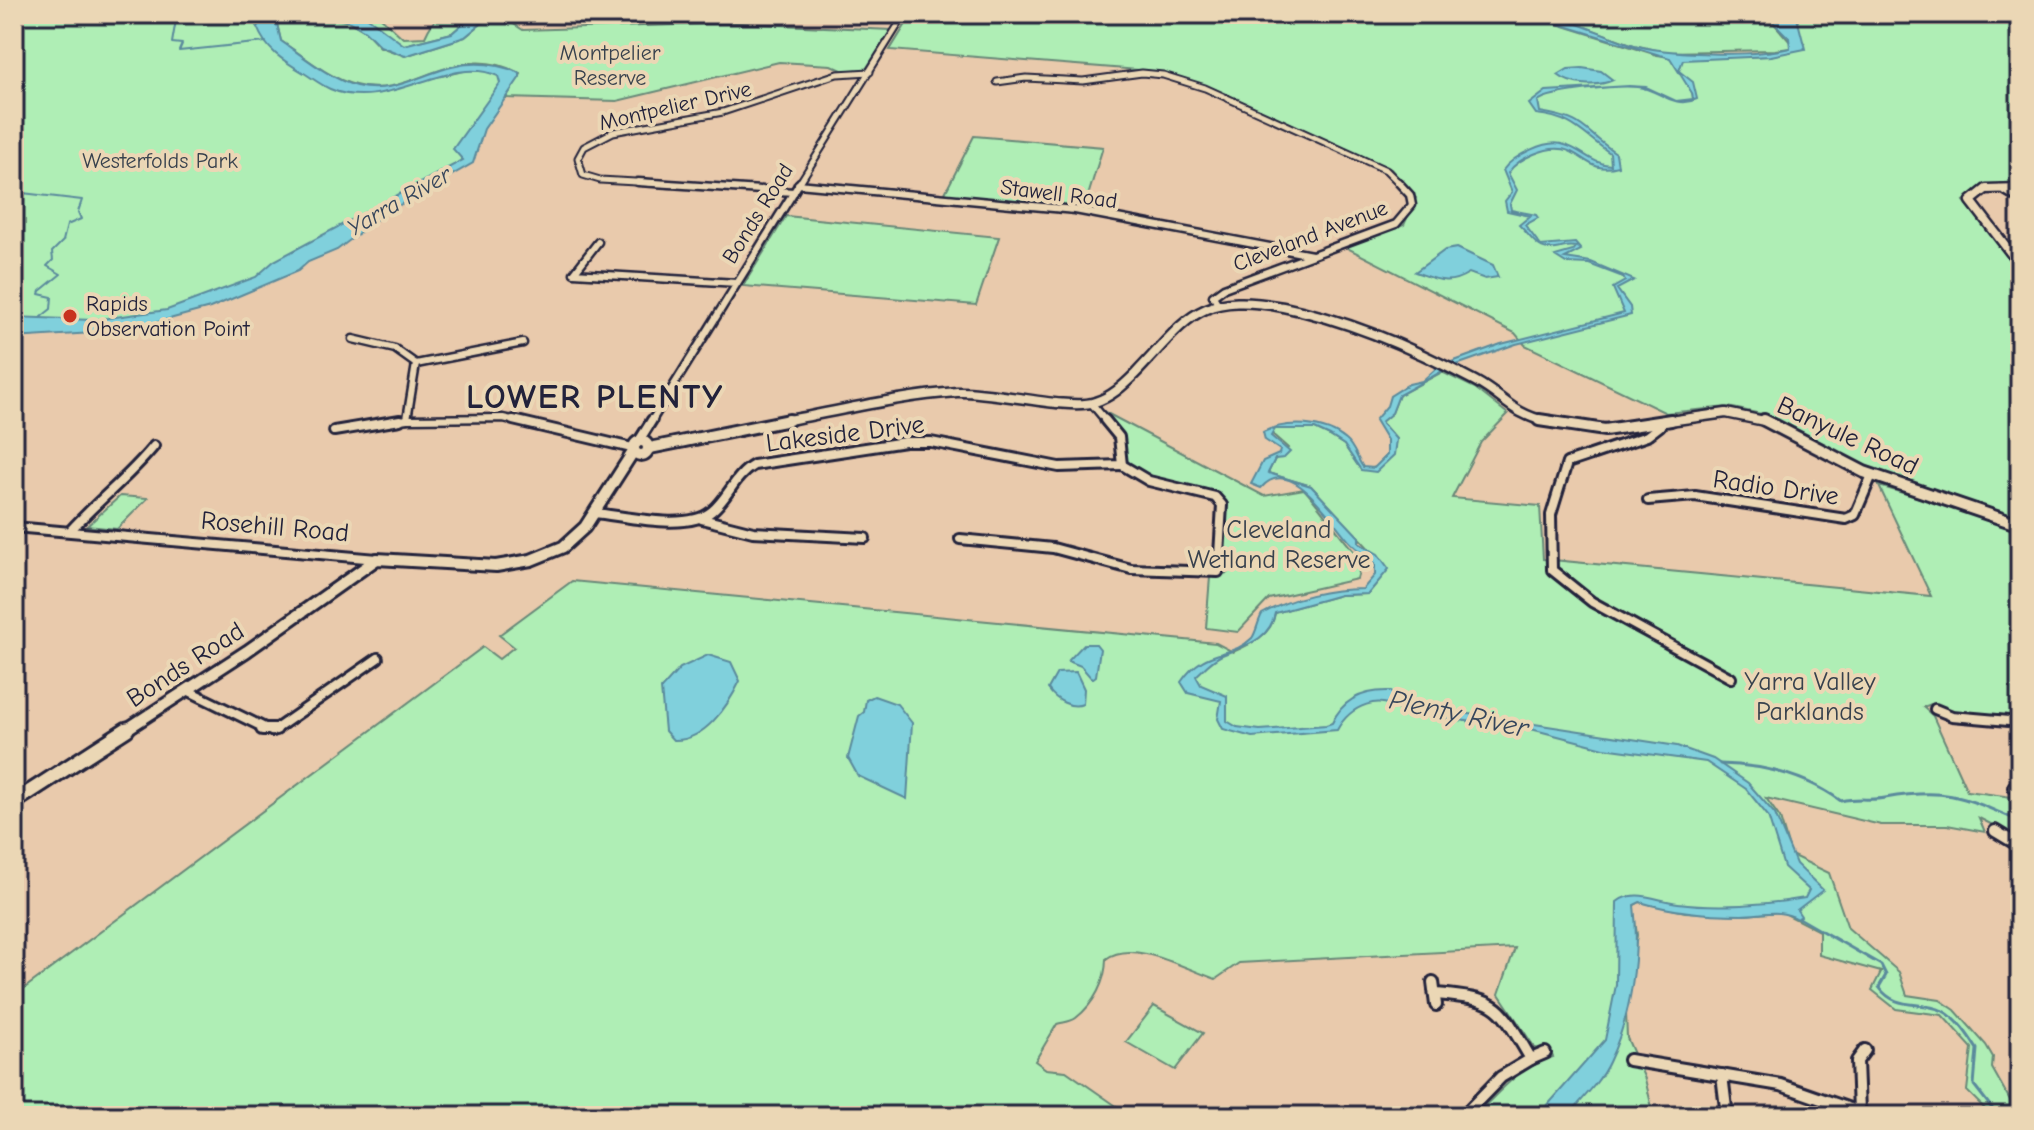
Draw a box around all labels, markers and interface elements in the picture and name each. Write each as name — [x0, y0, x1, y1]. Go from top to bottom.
park label: Montpelier Reserve — [560, 40, 661, 91]
street label: Montpelier Drive — [597, 76, 754, 136]
park label: Westerfolds Park — [82, 148, 238, 174]
water label: Yarra River — [342, 159, 457, 242]
street label: Bonds Road — [717, 159, 799, 268]
street label: Stawell Road — [999, 174, 1119, 214]
street label: Cleveland Avenue — [1229, 195, 1391, 277]
place label: Rapids Observation Point — [86, 291, 250, 342]
marker: Rapids Observation Point — [61, 307, 79, 325]
district label: LOWER PLENTY — [466, 377, 724, 417]
street label: Banyule Road — [1772, 390, 1923, 482]
street label: Lakeside Drive — [764, 409, 926, 459]
street label: Radio Drive — [1711, 464, 1841, 512]
street label: Rosehill Road — [200, 506, 350, 548]
park label: Cleveland Wetland Reserve — [1188, 515, 1370, 575]
street label: Bonds Road — [121, 616, 250, 714]
park label: Yarra Valley Parklands — [1744, 667, 1876, 727]
water label: Plenty River — [1386, 684, 1533, 745]

